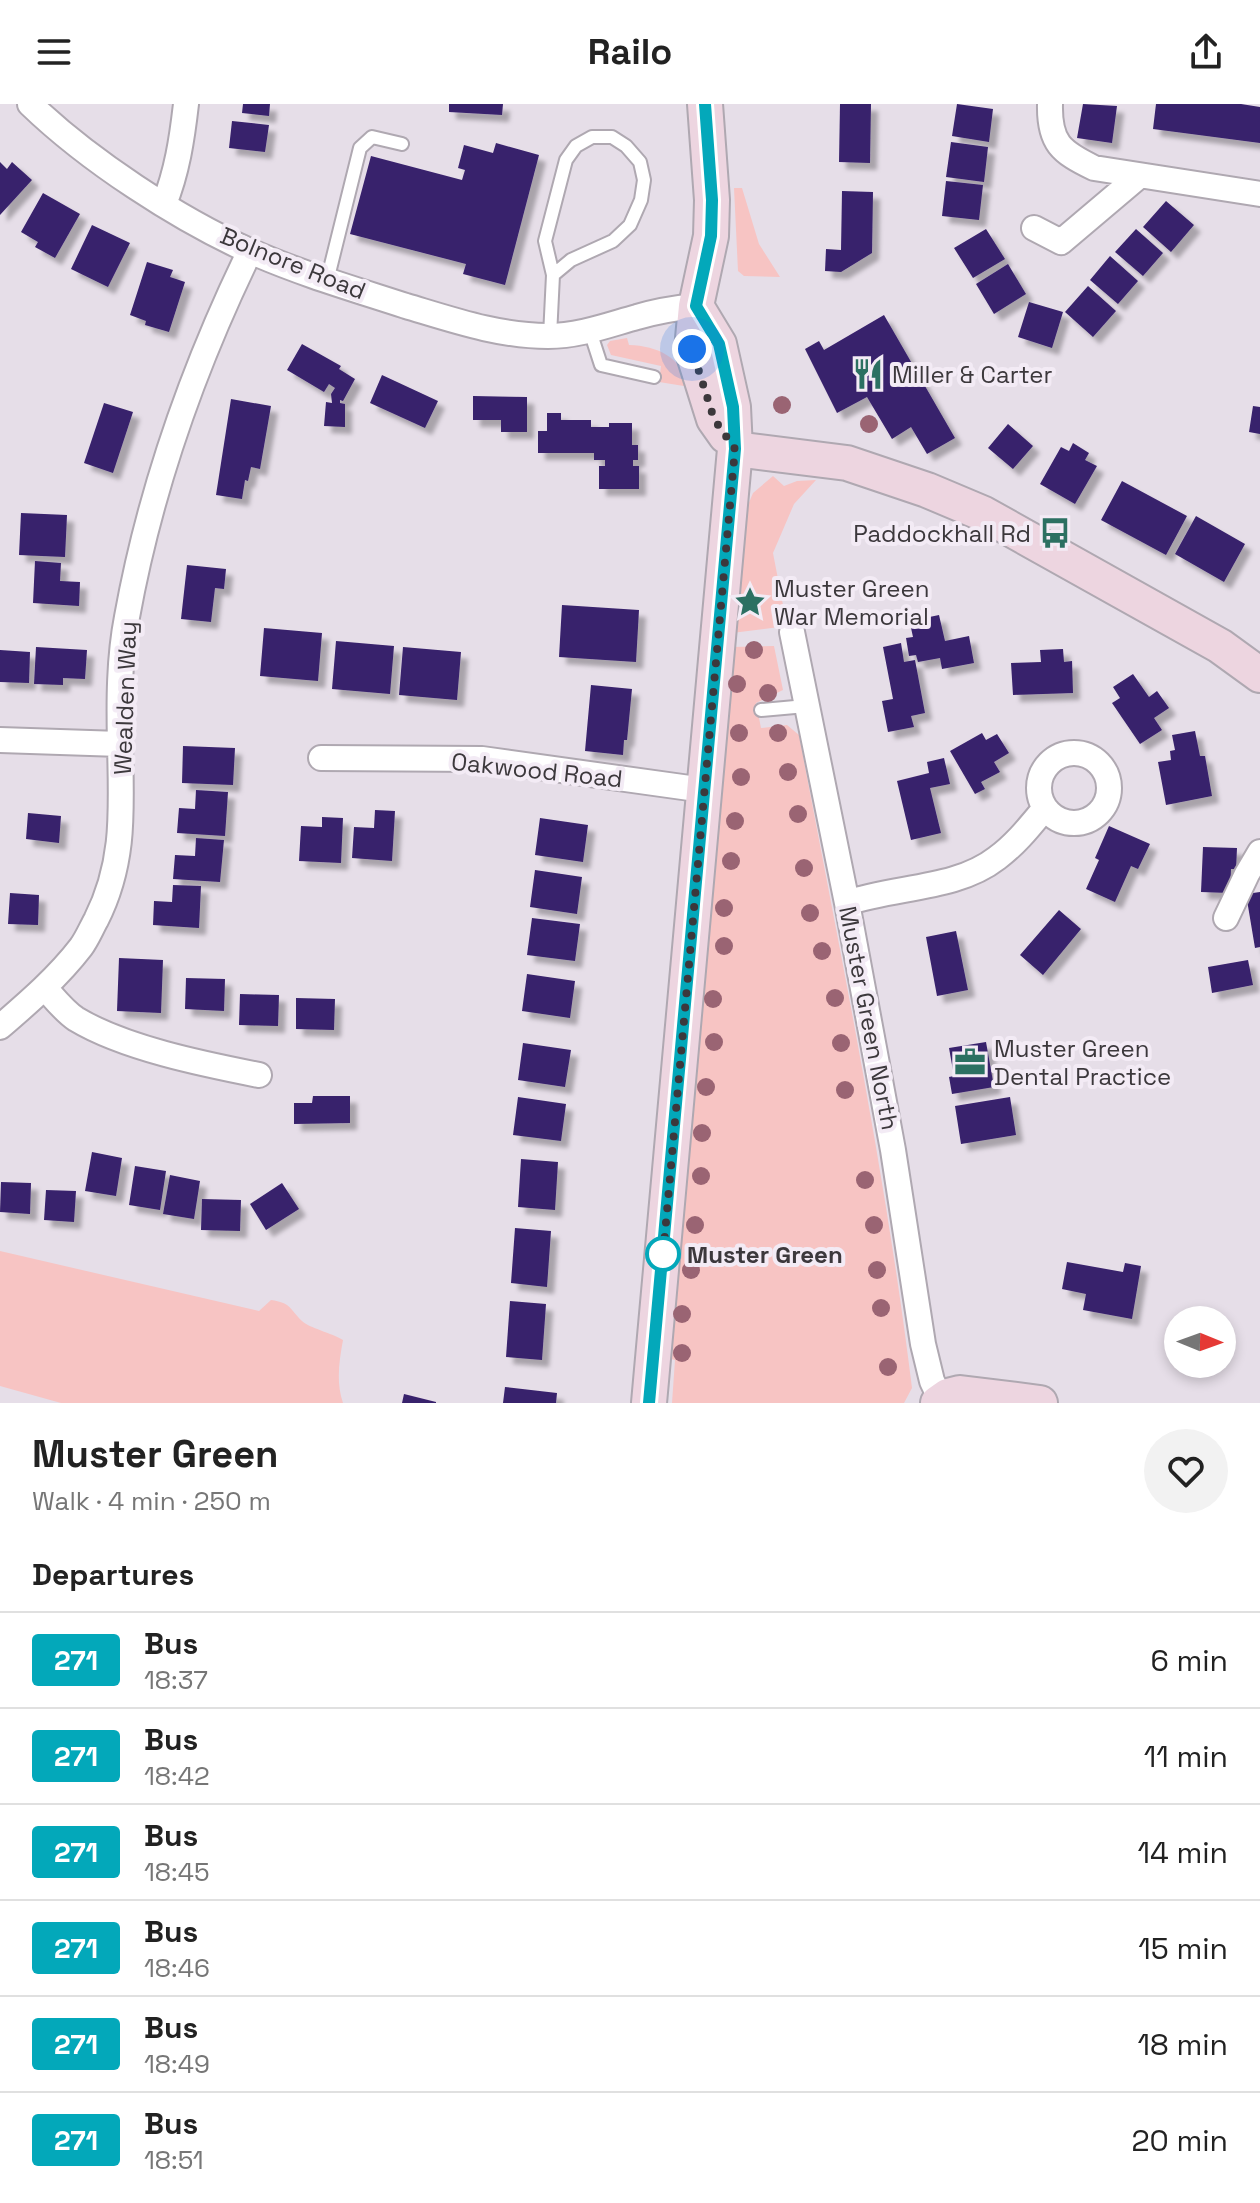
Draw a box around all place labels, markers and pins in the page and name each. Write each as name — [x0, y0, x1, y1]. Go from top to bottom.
restaurant icon: Miller & Carter — [851, 357, 885, 391]
place label: Miller & Carter — [892, 359, 1053, 390]
bus stop icon: Paddockhall Rd — [1038, 516, 1072, 550]
place label: Paddockhall Rd — [853, 518, 1031, 549]
place label: Muster Green War Memorial — [774, 573, 929, 632]
place icon: Muster Green War Memorial — [733, 585, 767, 619]
place label: Muster Green Dental Practice — [994, 1033, 1171, 1092]
office icon: Muster Green Dental Practice — [953, 1045, 987, 1079]
marker: Muster Green — [646, 1237, 680, 1271]
place label: Muster Green — [687, 1239, 843, 1270]

